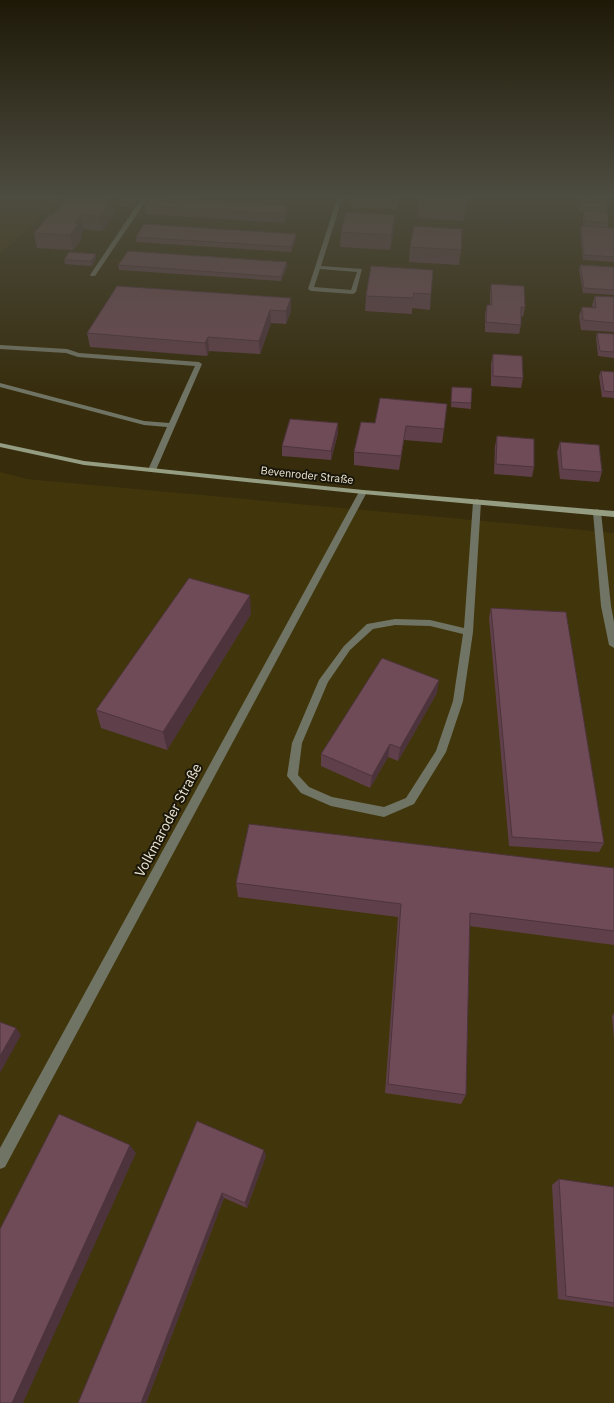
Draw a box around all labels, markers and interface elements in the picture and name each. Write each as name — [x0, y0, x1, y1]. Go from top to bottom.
street label: Bevenroder Straße — [260, 463, 354, 487]
street label: Volkmaroder Straße — [130, 760, 206, 880]

